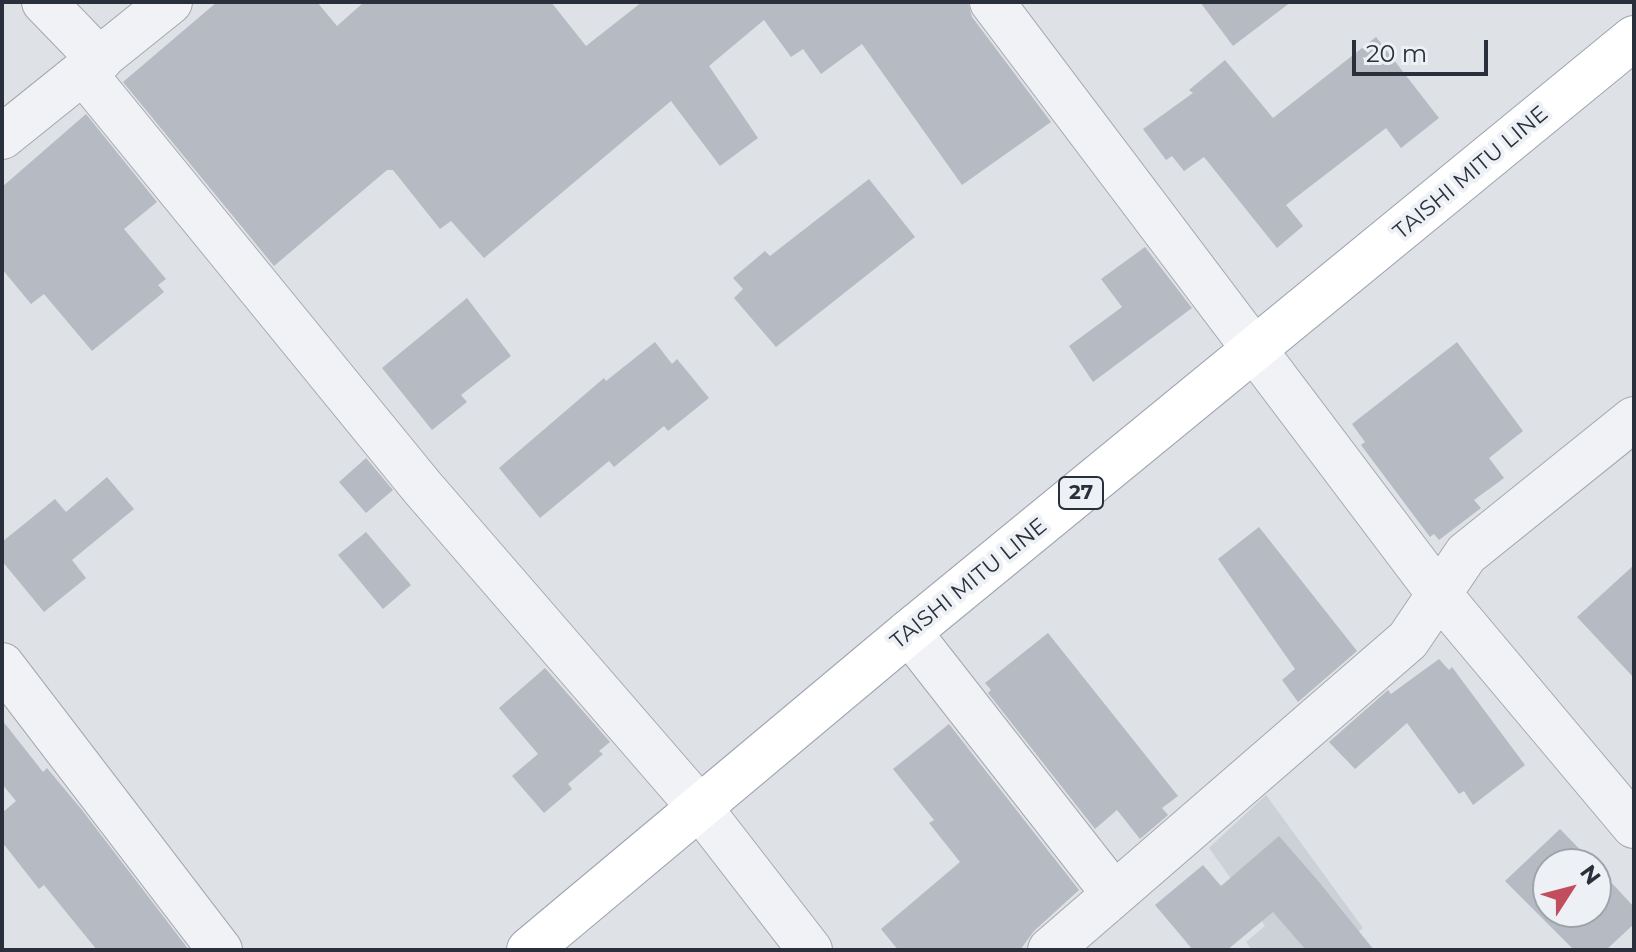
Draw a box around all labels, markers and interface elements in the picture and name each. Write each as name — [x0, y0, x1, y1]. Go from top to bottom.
scale bar — [1356, 24, 1492, 74]
text: 20 m — [1366, 39, 1427, 68]
street label: TAISHI MITU LINE — [1388, 101, 1554, 245]
road number: 27 — [1059, 477, 1103, 509]
street label: TAISHI MITU LINE — [886, 513, 1052, 655]
north arrow — [1532, 848, 1612, 928]
text: N — [1574, 860, 1606, 890]

